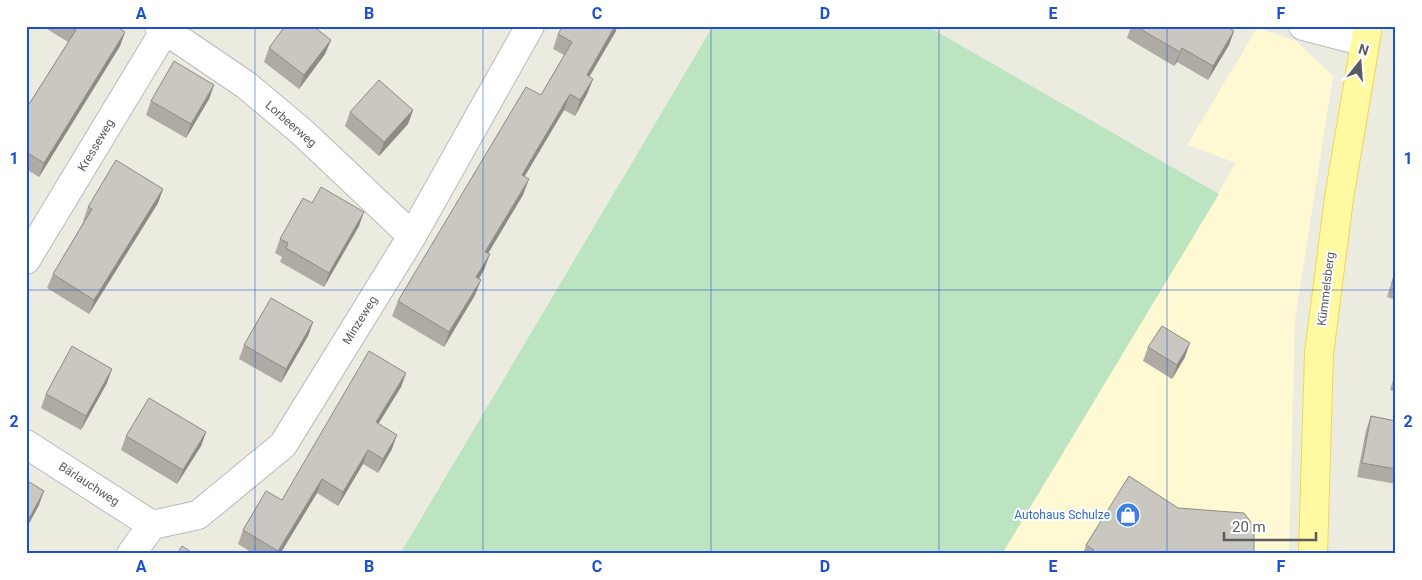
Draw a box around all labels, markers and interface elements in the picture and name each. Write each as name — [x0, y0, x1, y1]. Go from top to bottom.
text: A — [136, 4, 147, 23]
text: B — [364, 4, 374, 23]
text: C — [592, 4, 602, 23]
text: D — [820, 4, 830, 23]
text: E — [1049, 4, 1058, 23]
text: F — [1277, 4, 1286, 23]
north arrow — [1334, 38, 1384, 88]
text: N — [1357, 40, 1371, 59]
street label: Lorbeerweg — [263, 98, 319, 150]
street label: Kresseweg — [75, 116, 117, 174]
text: 1 — [9, 149, 19, 168]
text: 1 — [1403, 149, 1413, 168]
street label: Kümmelsberg — [1315, 251, 1337, 327]
street label: Minzeweg — [340, 293, 380, 347]
text: 2 — [9, 412, 19, 431]
text: 2 — [1403, 412, 1413, 431]
street label: Bärlauchweg — [56, 459, 122, 509]
shop icon: Autohaus Schulze — [1115, 502, 1141, 528]
place label: Autohaus Schulze — [1014, 508, 1110, 522]
scale bar — [1224, 510, 1317, 542]
text: 20 m — [1232, 518, 1266, 536]
text: A — [136, 557, 147, 576]
text: B — [364, 557, 374, 576]
text: C — [592, 557, 602, 576]
text: D — [820, 557, 830, 576]
text: E — [1049, 557, 1058, 576]
text: F — [1277, 557, 1286, 576]

